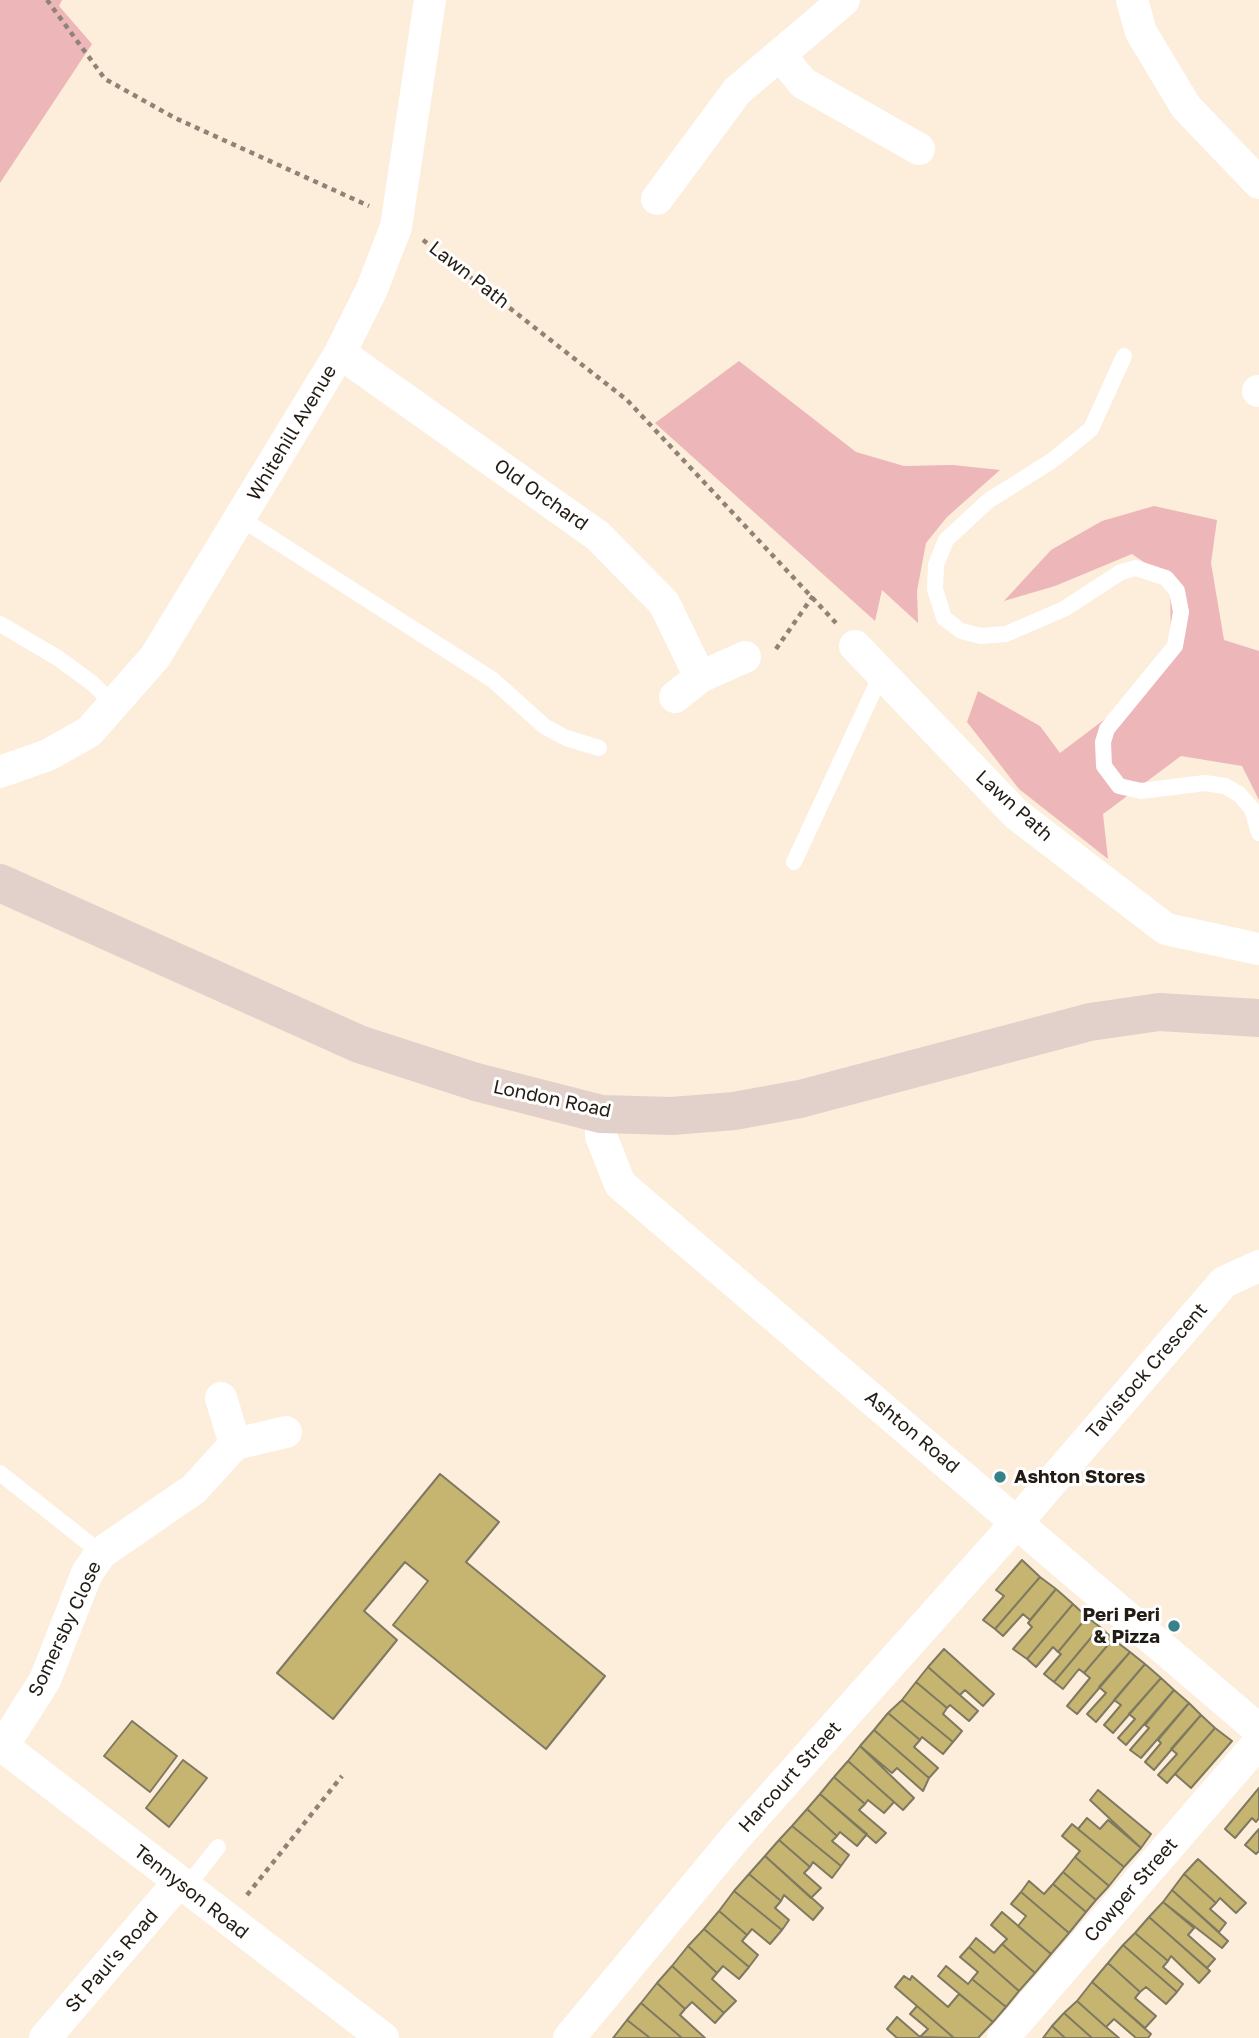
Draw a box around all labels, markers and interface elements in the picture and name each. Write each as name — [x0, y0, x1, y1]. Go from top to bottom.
street label: Lawn Path — [424, 237, 514, 313]
street label: Whitehill Avenue — [242, 361, 342, 505]
street label: Old Orchard — [490, 454, 592, 536]
street label: Lawn Path — [971, 766, 1057, 846]
street label: London Road — [491, 1075, 613, 1123]
street label: Tavistock Crescent — [1082, 1298, 1212, 1444]
street label: Ashton Road — [860, 1386, 964, 1478]
place label: Ashton Stores — [1014, 1466, 1145, 1488]
marker: Ashton Stores — [992, 1469, 1008, 1485]
street label: Somersby Close — [24, 1558, 106, 1700]
place label: Peri Peri & Pizza — [1082, 1604, 1160, 1648]
marker: Peri Peri & Pizza — [1166, 1618, 1182, 1634]
street label: Harcourt Street — [734, 1717, 846, 1837]
street label: Cowper Street — [1080, 1833, 1182, 1947]
street label: Tennyson Road — [129, 1840, 253, 1944]
street label: St Paul's Road — [61, 1905, 163, 2017]

